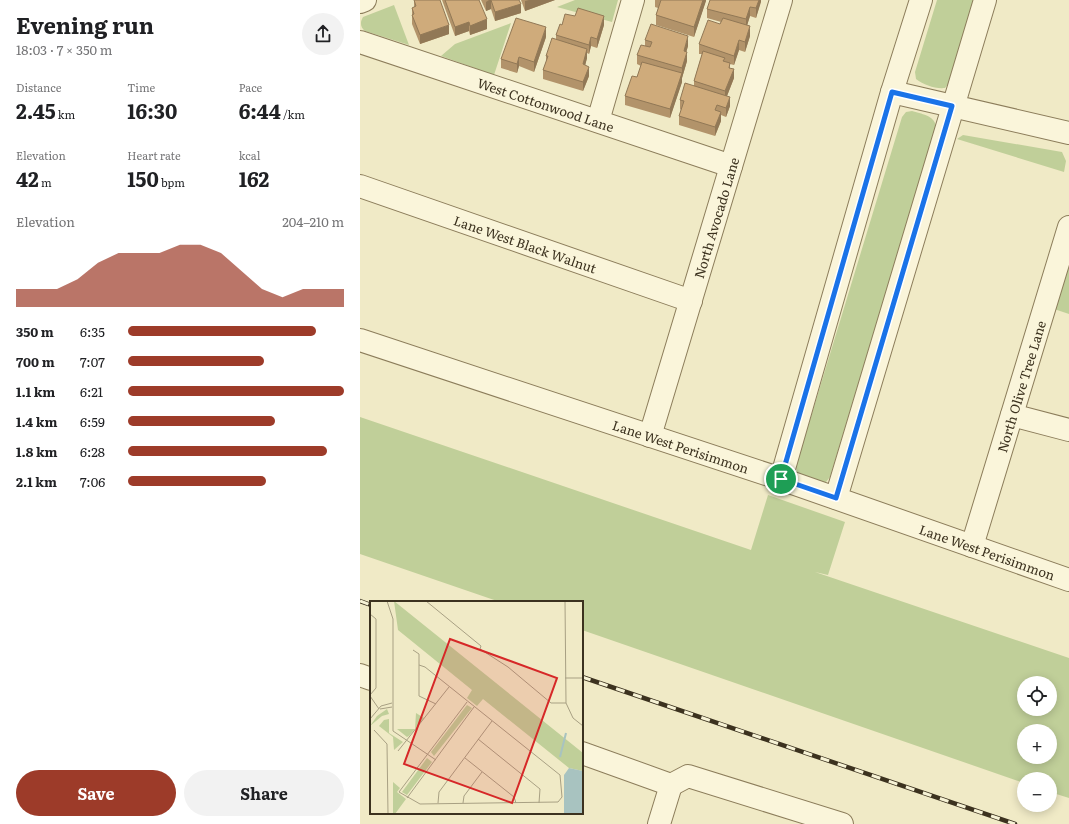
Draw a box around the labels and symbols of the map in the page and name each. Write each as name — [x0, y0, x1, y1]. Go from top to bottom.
street label: West Cottonwood Lane — [475, 72, 617, 136]
street label: North Avocado Lane — [688, 154, 743, 281]
street label: Lane West Black Walnut — [451, 210, 600, 277]
street label: North Olive Tree Lane — [992, 318, 1050, 455]
street label: Lane West Perisimmon — [610, 415, 752, 477]
pin — [764, 462, 798, 496]
street label: Lane West Perisimmon — [917, 519, 1058, 584]
inset map — [370, 601, 583, 814]

